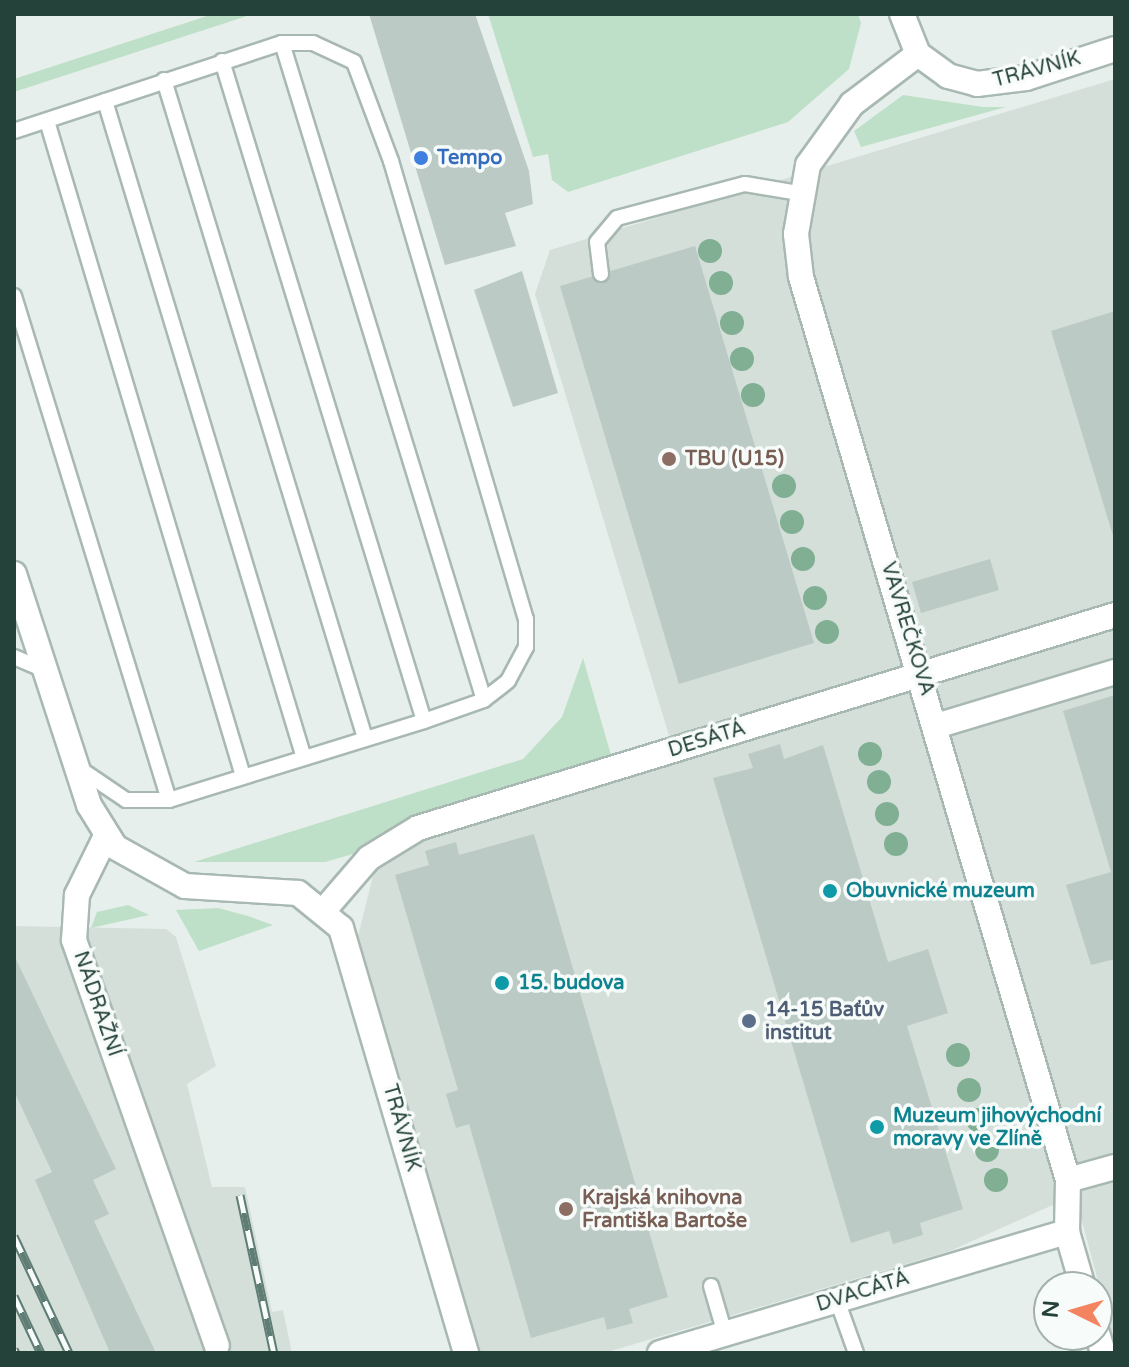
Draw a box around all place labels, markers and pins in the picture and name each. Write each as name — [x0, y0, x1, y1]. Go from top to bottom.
place label: Tempo — [437, 146, 502, 170]
marker: Tempo — [412, 149, 430, 167]
place label: TBU (U15) — [685, 447, 784, 471]
marker: TBU (U15) — [660, 450, 678, 468]
place label: Obuvnické muzeum — [846, 879, 1035, 903]
marker: Obuvnické muzeum — [821, 882, 839, 900]
place label: 15. budova — [518, 971, 624, 995]
marker: 15. budova — [493, 974, 511, 992]
place label: 14-15 Baťův institut — [765, 998, 884, 1045]
marker: 14-15 Baťův institut — [740, 1012, 758, 1030]
place label: Muzeum jihovýchodní moravy ve Zlíně — [893, 1104, 1101, 1151]
marker: Muzeum jihovýchodní moravy ve Zlíně — [868, 1118, 886, 1136]
place label: Krajská knihovna Františka Bartoše — [582, 1186, 747, 1233]
marker: Krajská knihovna Františka Bartoše — [557, 1200, 575, 1218]

